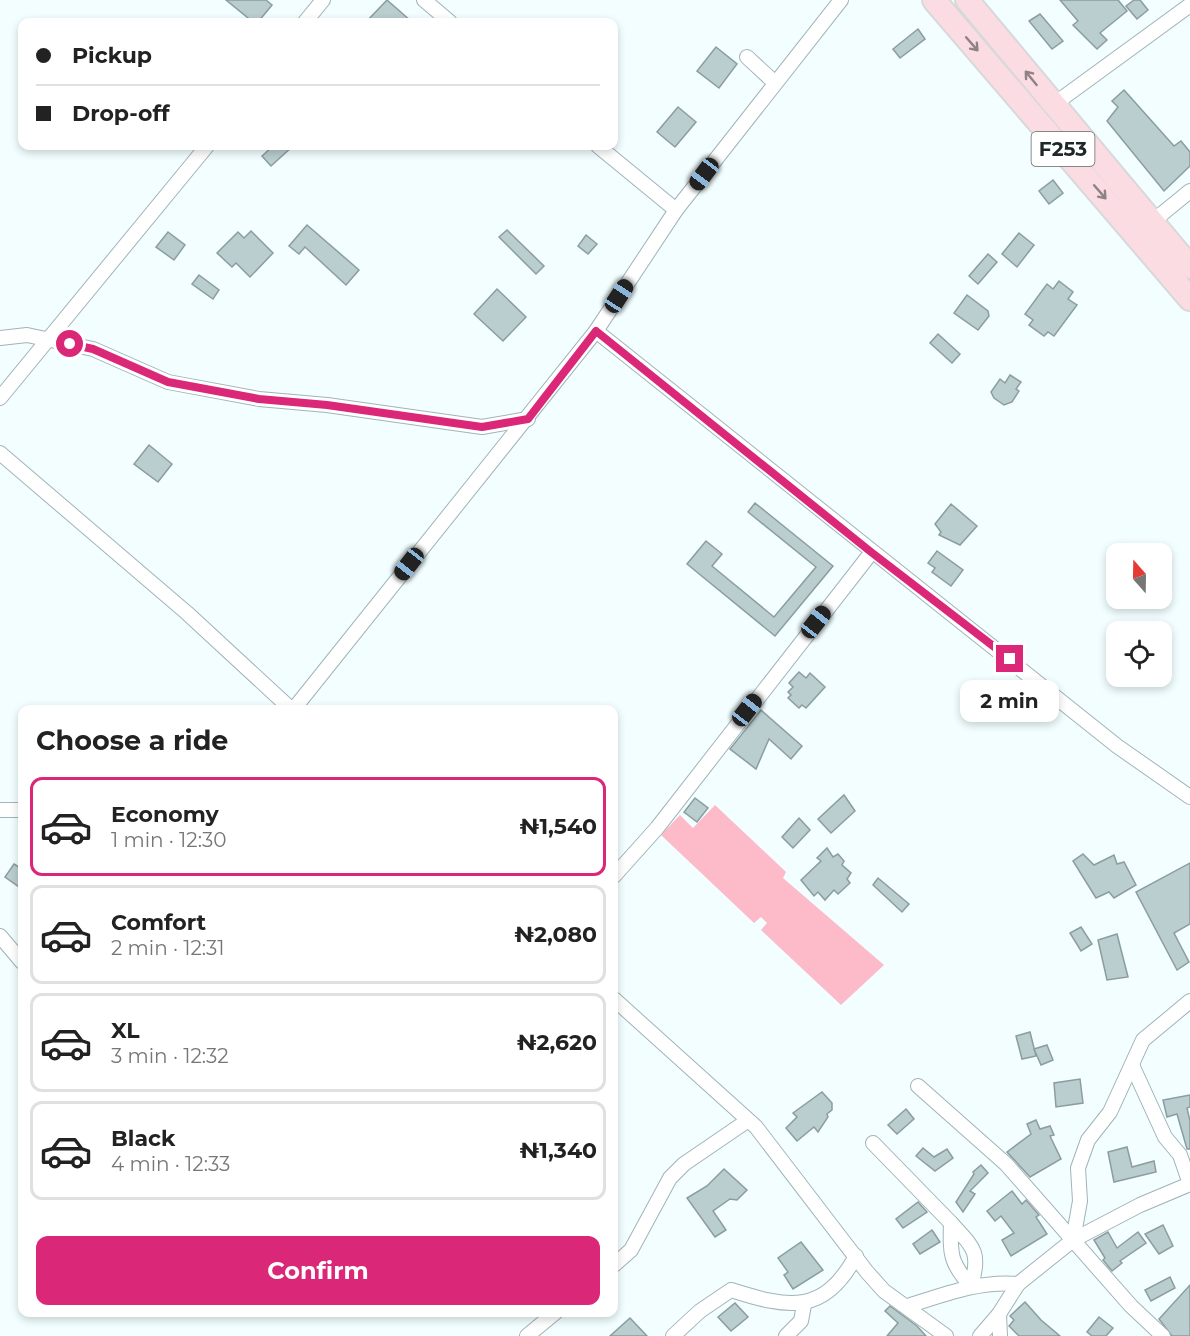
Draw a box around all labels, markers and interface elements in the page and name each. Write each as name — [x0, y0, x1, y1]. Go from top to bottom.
one-way arrow — [966, 36, 979, 52]
text: Pickup — [72, 42, 152, 69]
one-way arrow — [1024, 70, 1037, 86]
text: Drop-off — [72, 100, 170, 127]
road number: F253 — [1032, 132, 1094, 166]
car — [686, 154, 722, 194]
one-way arrow — [1093, 184, 1107, 199]
car — [602, 276, 636, 316]
route start — [56, 330, 83, 357]
north arrow — [1106, 543, 1172, 609]
map controls — [1106, 543, 1172, 687]
car — [391, 544, 427, 584]
car — [798, 602, 834, 642]
button: locate — [1106, 621, 1172, 687]
route end — [996, 645, 1023, 672]
callout: 2 min — [960, 680, 1060, 722]
text: 2 min — [980, 689, 1039, 713]
car — [729, 690, 765, 730]
text: Choose a ride — [36, 724, 228, 757]
icon: car — [39, 800, 93, 854]
text: Economy — [111, 801, 219, 828]
text: ₦1,540 — [520, 813, 597, 840]
text: 1 min · 12:30 — [111, 828, 226, 852]
icon: car — [39, 908, 93, 962]
text: Comfort — [111, 909, 206, 936]
text: ₦2,080 — [514, 921, 597, 948]
text: 2 min · 12:31 — [111, 936, 225, 960]
icon: car — [39, 1016, 93, 1070]
text: XL — [111, 1017, 140, 1044]
text: ₦2,620 — [517, 1029, 597, 1056]
text: 3 min · 12:32 — [111, 1044, 229, 1068]
icon: car — [39, 1124, 93, 1178]
text: Black — [111, 1125, 175, 1152]
text: ₦1,340 — [519, 1137, 597, 1164]
text: 4 min · 12:33 — [111, 1152, 230, 1176]
button: Confirm — [36, 1236, 600, 1305]

